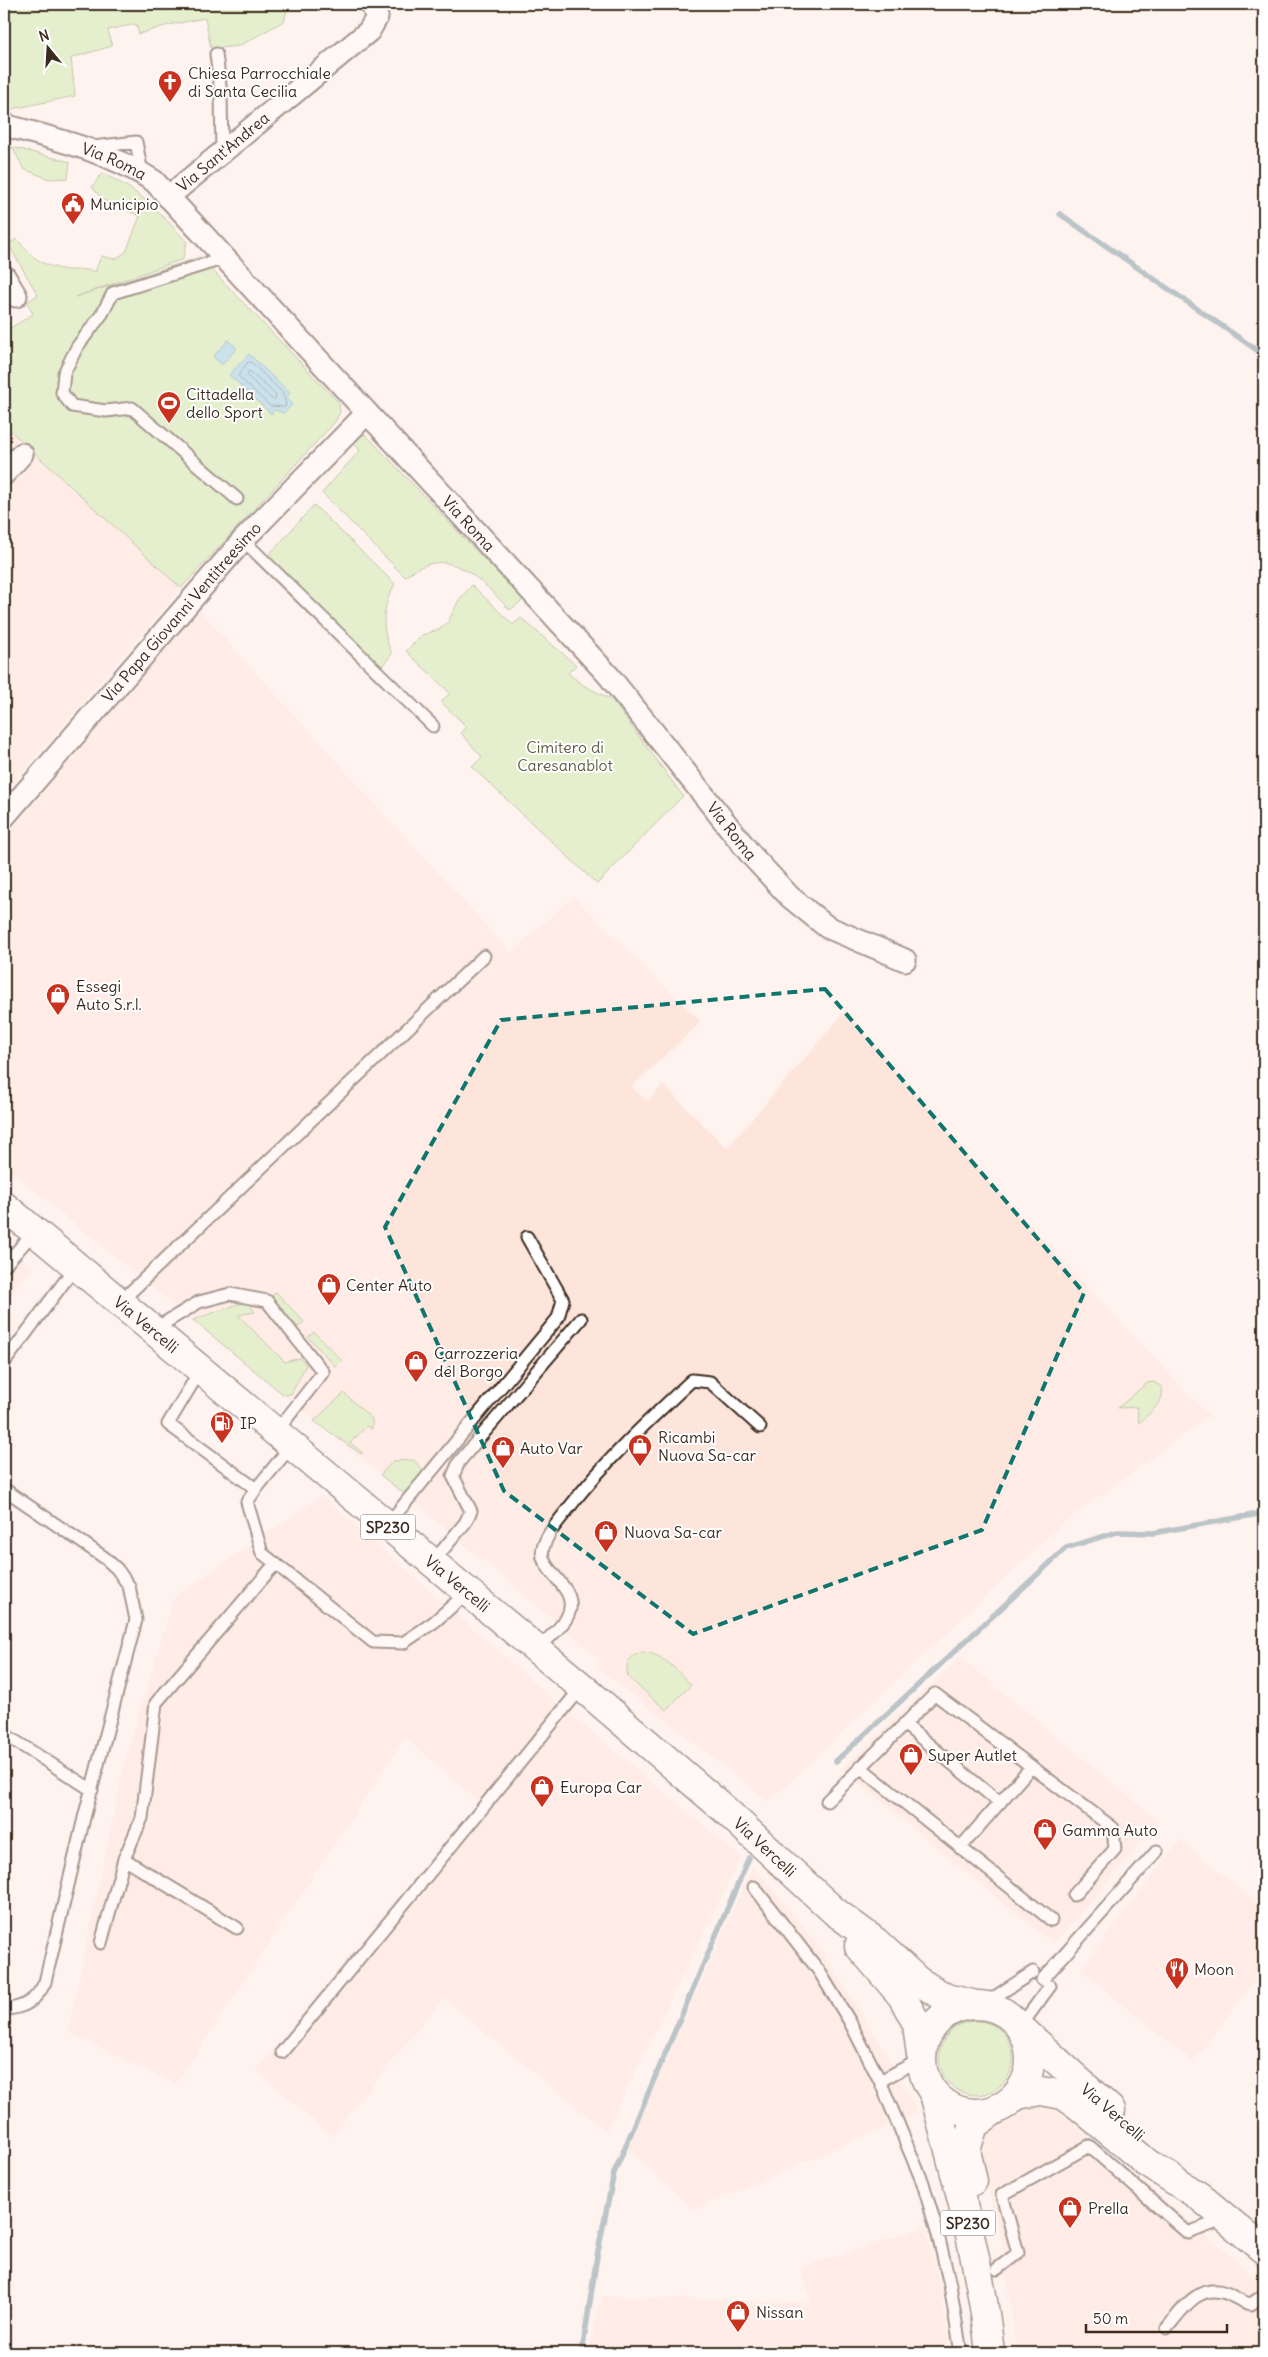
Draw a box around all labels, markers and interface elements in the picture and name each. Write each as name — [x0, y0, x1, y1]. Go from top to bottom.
north arrow — [22, 22, 72, 72]
text: N — [37, 26, 51, 46]
place label: Chiesa Parrocchiale di Santa Cecilia — [188, 63, 331, 101]
church icon: Chiesa Parrocchiale di Santa Cecilia — [157, 69, 183, 103]
street label: Via Sant'Andrea — [172, 108, 273, 196]
street label: Via Roma — [79, 138, 150, 184]
public building icon: Municipio — [60, 191, 86, 225]
place label: Municipio — [90, 194, 159, 214]
place label: Cittadella dello Sport — [186, 384, 263, 422]
sports icon: Cittadella dello Sport — [156, 390, 182, 424]
street label: Via Roma — [438, 491, 499, 556]
street label: Via Papa Giovanni Ventitreesimo — [97, 518, 265, 706]
park label: Cimitero di Caresanablot — [517, 737, 613, 775]
street label: Via Roma — [703, 798, 761, 864]
place label: Essegi Auto S.r.l. — [76, 976, 142, 1014]
shop icon: Essegi Auto S.r.l. — [45, 982, 71, 1016]
shop icon: Center Auto — [316, 1272, 342, 1306]
place label: Center Auto — [346, 1275, 432, 1295]
street label: Via Vercelli — [110, 1292, 183, 1357]
place label: Carrozzeria del Borgo — [434, 1343, 518, 1381]
shop icon: Carrozzeria del Borgo — [403, 1349, 429, 1383]
fuel station icon: IP — [209, 1410, 235, 1444]
place label: IP — [240, 1413, 257, 1433]
place label: Ricambi Nuova Sa-car — [658, 1427, 757, 1465]
shop icon: Ricambi Nuova Sa-car — [627, 1433, 653, 1467]
shop icon: Auto Var — [490, 1435, 516, 1469]
place label: Auto Var — [520, 1438, 583, 1458]
road number: SP230 — [360, 1514, 416, 1540]
shop icon: Nuova Sa-car — [593, 1519, 619, 1553]
place label: Nuova Sa-car — [624, 1522, 723, 1542]
street label: Via Vercelli — [421, 1551, 494, 1616]
shop icon: Super Autlet — [898, 1742, 924, 1776]
place label: Super Autlet — [928, 1745, 1018, 1765]
shop icon: Europa Car — [529, 1774, 555, 1808]
place label: Europa Car — [560, 1777, 642, 1797]
street label: Via Vercelli — [729, 1813, 800, 1881]
shop icon: Gamma Auto — [1032, 1817, 1058, 1851]
place label: Gamma Auto — [1062, 1820, 1158, 1840]
restaurant icon: Moon — [1164, 1956, 1190, 1990]
place label: Moon — [1194, 1959, 1234, 1979]
street label: Via Vercelli — [1077, 2079, 1149, 2145]
shop icon: Prella — [1057, 2195, 1083, 2229]
place label: Prella — [1088, 2198, 1129, 2218]
road number: SP230 — [940, 2210, 996, 2236]
shop icon: Nissan — [725, 2299, 751, 2333]
place label: Nissan — [756, 2302, 804, 2322]
scale bar — [1086, 2302, 1227, 2334]
text: 50 m — [1093, 2309, 1128, 2328]

